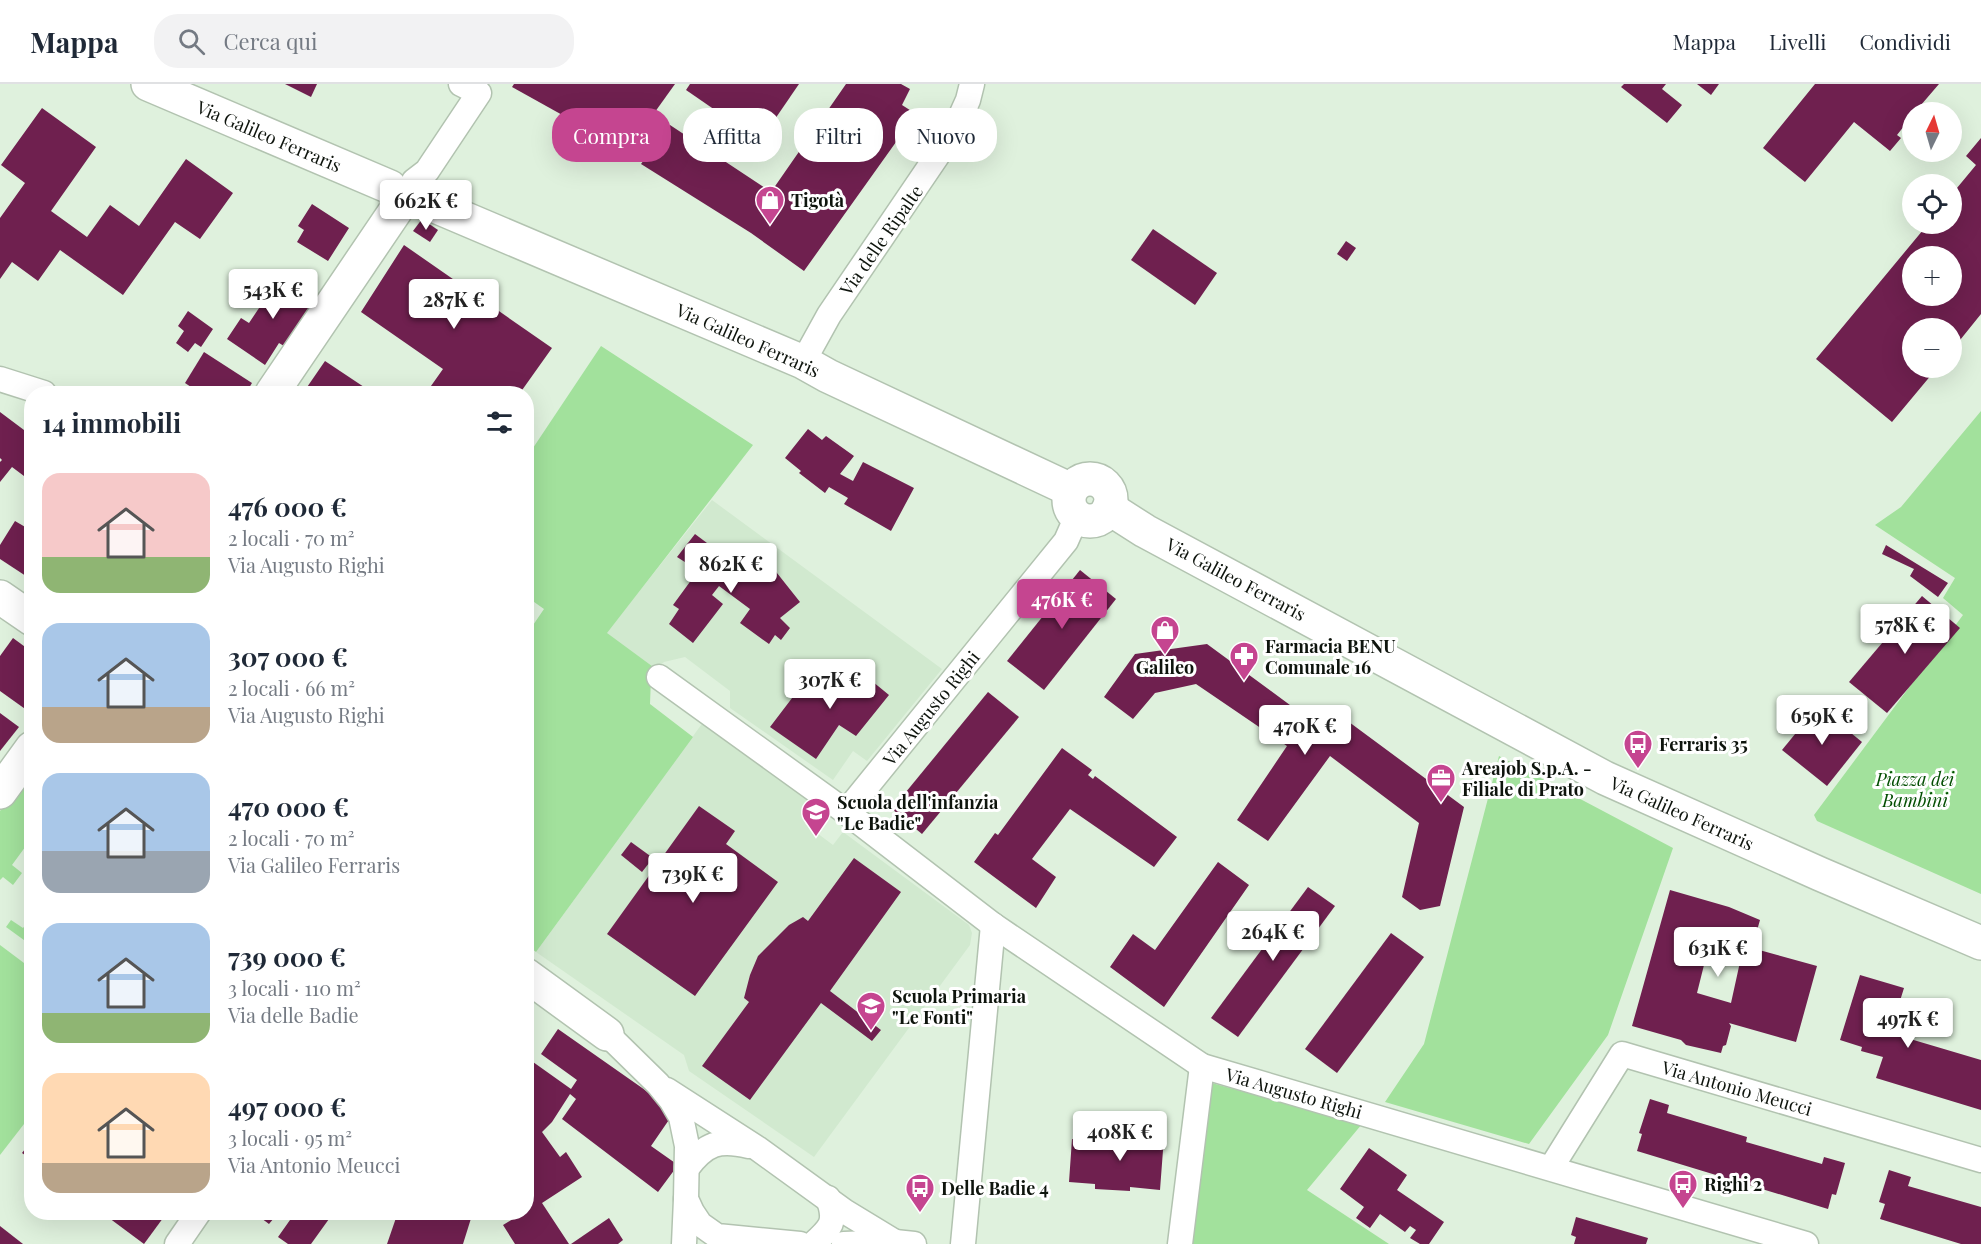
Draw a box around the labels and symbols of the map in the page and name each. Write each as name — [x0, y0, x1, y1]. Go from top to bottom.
street label: Via Galileo Ferraris — [192, 94, 345, 177]
north arrow — [1902, 102, 1962, 162]
pin: 662K € — [377, 180, 475, 231]
street label: Via delle Ripalte — [833, 180, 928, 301]
shop icon: Tigotà — [754, 184, 786, 226]
place label: Tigotà — [791, 188, 845, 212]
pin: 543K € — [224, 269, 322, 320]
pin: 287K € — [405, 279, 503, 330]
street label: Via Galileo Ferraris — [671, 297, 824, 382]
street label: Via Galileo Ferraris — [1161, 532, 1310, 626]
pin: 862K € — [682, 543, 780, 594]
pin: 476K € — [1013, 579, 1111, 630]
pin: 578K € — [1856, 604, 1954, 655]
shop icon: Galileo — [1149, 614, 1181, 656]
place label: Farmacia BENU Comunale 16 — [1265, 634, 1396, 679]
pharmacy icon: Farmacia BENU Comunale 16 — [1228, 640, 1260, 682]
street label: Via Augusto Righi — [877, 646, 985, 771]
place label: Galileo — [1136, 655, 1194, 679]
pin: 307K € — [781, 659, 879, 710]
pin: 659K € — [1773, 695, 1871, 746]
pin: 470K € — [1256, 705, 1354, 756]
bus stop icon: Ferraris 35 — [1622, 728, 1654, 770]
place label: Ferraris 35 — [1659, 732, 1748, 756]
place label: Areajob S.p.A. - Filiale di Prato — [1461, 756, 1592, 801]
office icon: Areajob S.p.A. - Filiale di Prato — [1425, 762, 1457, 804]
park label: Piazza dei Bambini — [1875, 767, 1955, 812]
street label: Via Galileo Ferraris — [1605, 770, 1758, 855]
place label: Scuola dell'infanzia "Le Badie" — [837, 790, 999, 835]
school or university icon: Scuola dell'infanzia "Le Badie" — [800, 796, 832, 838]
pin: 739K € — [644, 853, 742, 904]
pin: 264K € — [1224, 911, 1322, 962]
pin: 631K € — [1669, 927, 1767, 978]
place label: Scuola Primaria "Le Fonti" — [892, 984, 1027, 1029]
school or university icon: Scuola Primaria "Le Fonti" — [855, 990, 887, 1032]
pin: 497K € — [1859, 998, 1957, 1049]
street label: Via Antonio Meucci — [1658, 1055, 1815, 1121]
street label: Via Augusto Righi — [1222, 1062, 1365, 1124]
pin: 408K € — [1071, 1111, 1169, 1162]
bus stop icon: Righi 2 — [1667, 1168, 1699, 1210]
bus stop icon: Delle Badie 4 — [904, 1172, 936, 1214]
place label: Righi 2 — [1704, 1172, 1762, 1196]
place label: Delle Badie 4 — [941, 1176, 1049, 1200]

